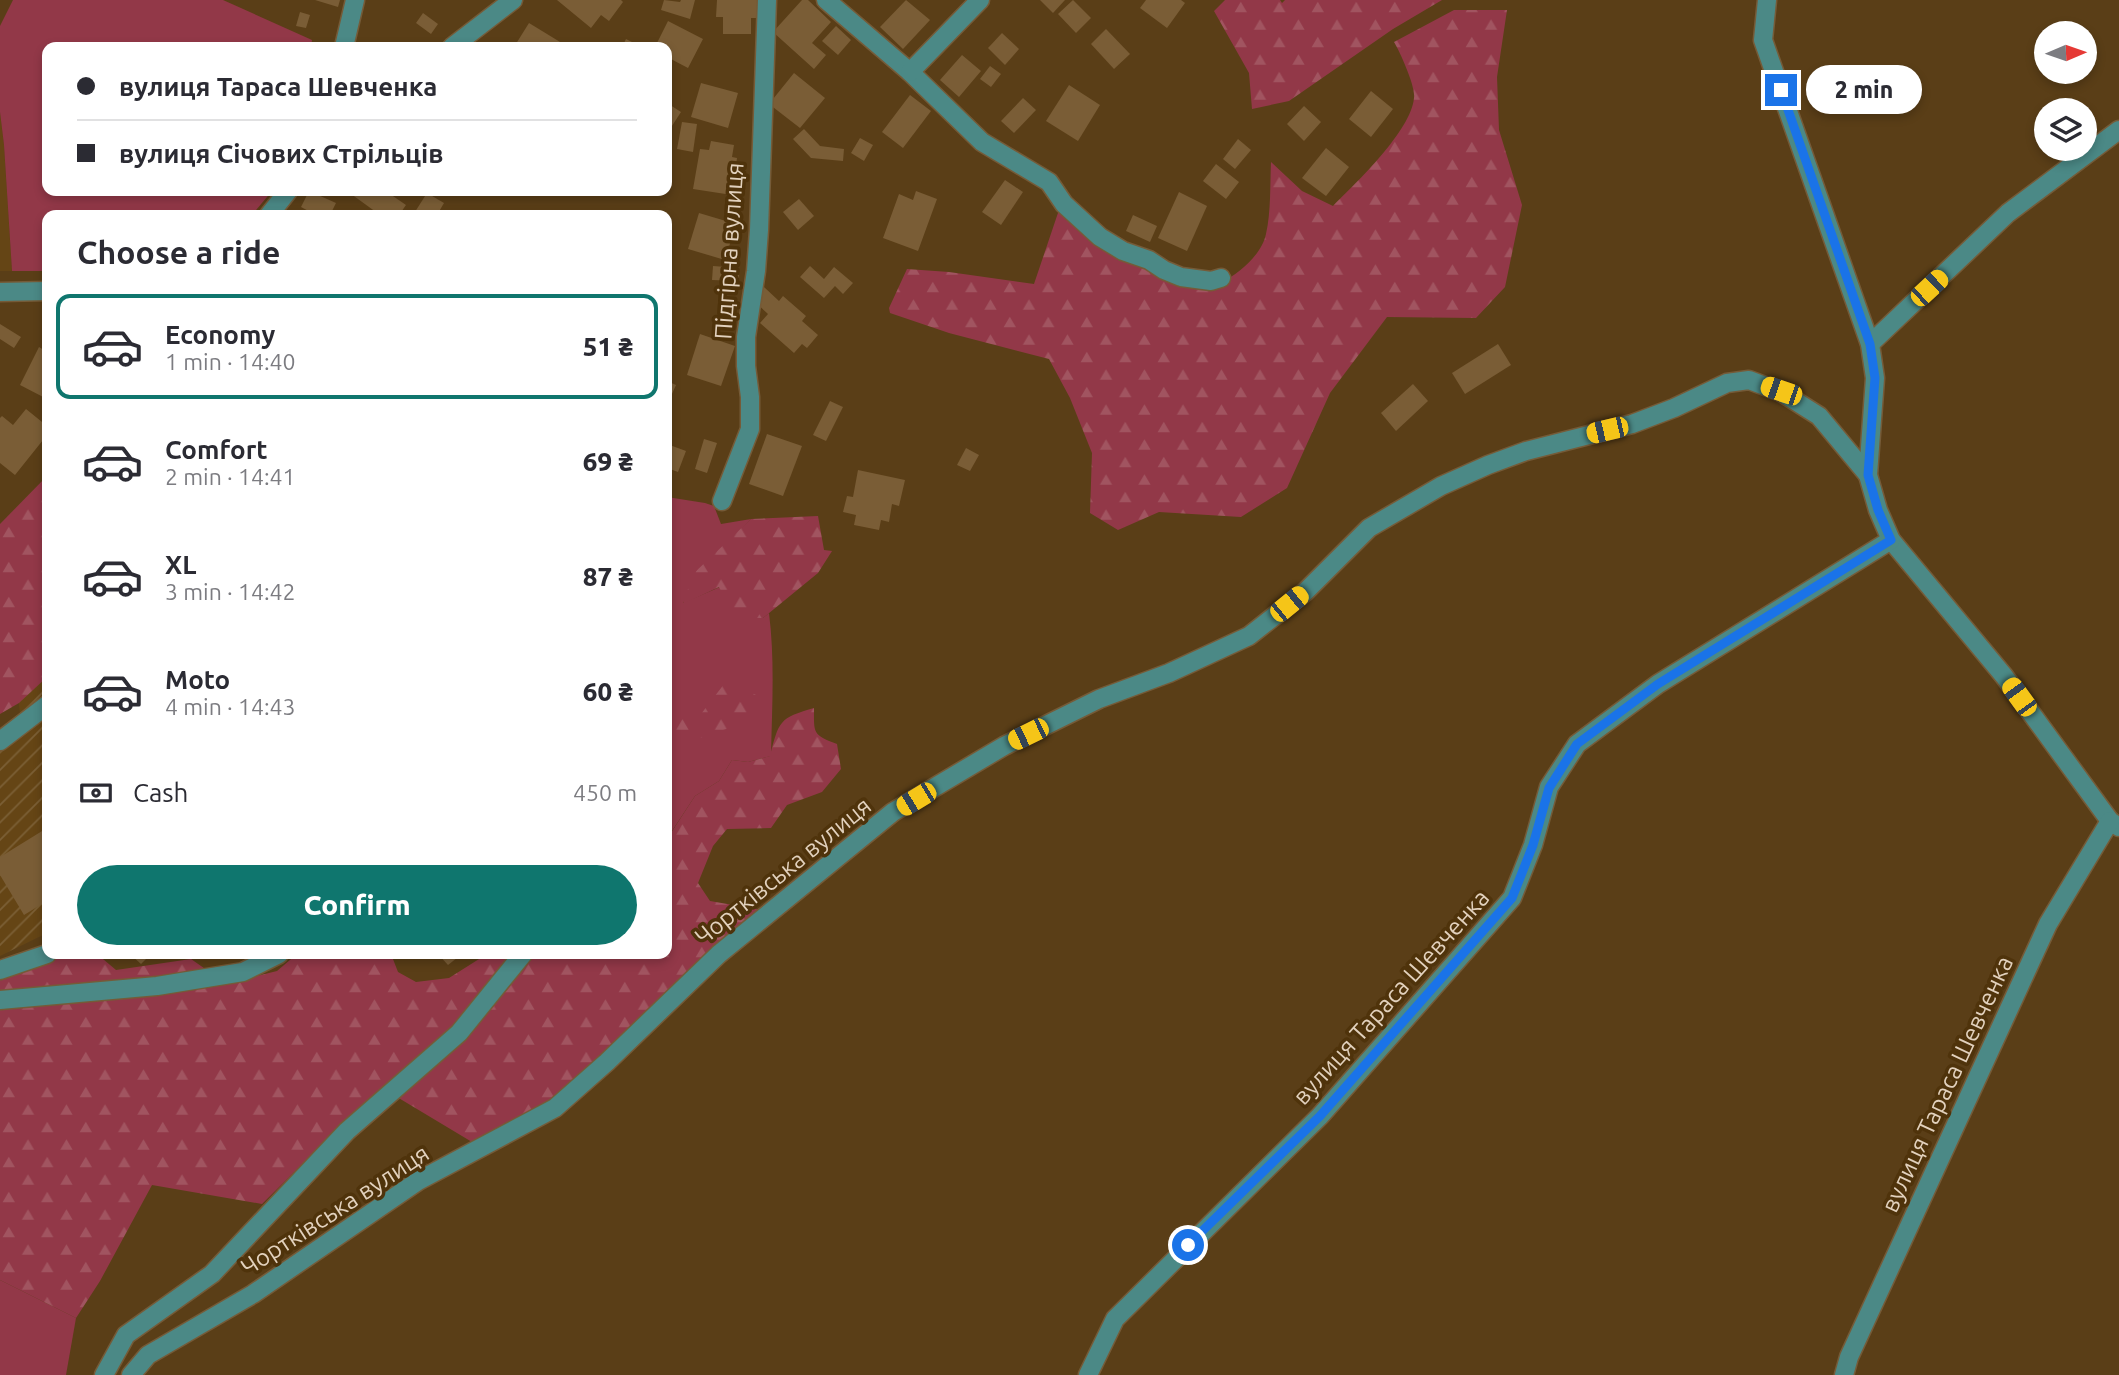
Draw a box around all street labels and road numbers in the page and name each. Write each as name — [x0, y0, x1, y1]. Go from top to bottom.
street label: Підгірна вулиця — [709, 162, 749, 340]
street label: Чортківська вулиця — [690, 792, 876, 950]
street label: вулиця Тараса Шевченка — [1287, 884, 1495, 1110]
street label: вулиця Тараса Шевченка — [1876, 952, 2018, 1216]
street label: Чортківська вулиця — [236, 1139, 434, 1281]

